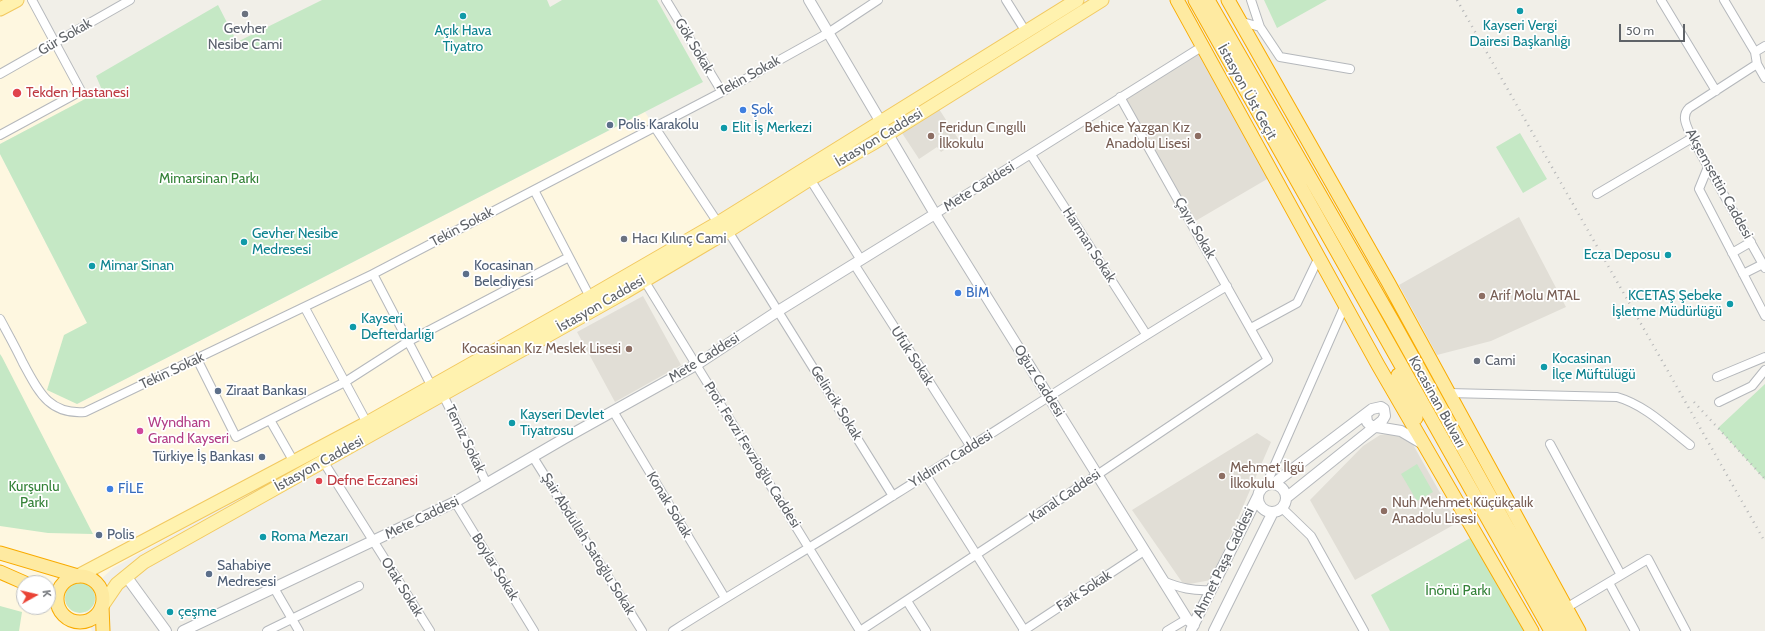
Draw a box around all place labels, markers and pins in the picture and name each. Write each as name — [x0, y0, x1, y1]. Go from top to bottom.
marker: Kayseri Vergi Dairesi Başkanlığı — [1515, 6, 1525, 16]
marker: Gevher Nesibe Cami — [240, 9, 250, 19]
marker: Açık Hava Tiyatro — [458, 11, 468, 21]
place label: Kayseri Vergi Dairesi Başkanlığı — [1470, 18, 1570, 50]
place label: Gevher Nesibe Cami — [208, 21, 282, 54]
place label: Açık Hava Tiyatro — [435, 23, 491, 56]
place label: Tekden Hastanesi — [26, 85, 129, 101]
marker: Tekden Hastanesi — [11, 87, 23, 99]
place label: Şok — [751, 102, 773, 118]
marker: Şok — [738, 105, 748, 115]
place label: Polis Karakolu — [618, 117, 699, 133]
marker: Polis Karakolu — [605, 120, 615, 130]
place label: Elit İş Merkezi — [732, 120, 812, 136]
place label: Feridun Cıngıllı İlkokulu — [939, 120, 1026, 152]
place label: Behice Yazgan Kız Anadolu Lisesi — [1085, 120, 1190, 152]
marker: Elit İş Merkezi — [719, 123, 729, 133]
marker: Feridun Cıngıllı İlkokulu — [926, 131, 936, 141]
marker: Behice Yazgan Kız Anadolu Lisesi — [1193, 131, 1203, 141]
place label: Gevher Nesibe Medresesi — [252, 226, 338, 258]
place label: Hacı Kılınç Cami — [632, 231, 726, 247]
marker: Hacı Kılınç Cami — [619, 234, 629, 244]
marker: Gevher Nesibe Medresesi — [239, 237, 249, 247]
place label: Ecza Deposu — [1584, 247, 1660, 263]
marker: Ecza Deposu — [1663, 250, 1673, 260]
place label: Mimar Sinan — [100, 258, 174, 274]
place label: Kocasinan Belediyesi — [474, 258, 534, 290]
marker: Mimar Sinan — [87, 261, 97, 271]
marker: Kocasinan Belediyesi — [461, 269, 471, 279]
place label: BİM — [966, 285, 989, 301]
marker: BİM — [953, 288, 963, 298]
place label: Arif Molu MTAL — [1490, 288, 1580, 304]
place label: KCETAŞ Şebeke İşletme Müdürlüğü — [1612, 288, 1722, 320]
marker: Arif Molu MTAL — [1477, 291, 1487, 301]
marker: KCETAŞ Şebeke İşletme Müdürlüğü — [1725, 299, 1735, 309]
place label: Kayseri Defterdarlığı — [361, 311, 434, 344]
marker: Kayseri Defterdarlığı — [348, 322, 358, 332]
place label: Kocasinan Kız Meslek Lisesi — [462, 341, 621, 357]
marker: Kocasinan Kız Meslek Lisesi — [624, 344, 634, 354]
place label: Kocasinan İlçe Müftülüğü — [1552, 351, 1636, 384]
place label: Cami — [1485, 353, 1516, 369]
marker: Cami — [1472, 356, 1482, 366]
marker: Kocasinan İlçe Müftülüğü — [1539, 362, 1549, 372]
place label: Ziraat Bankası — [226, 383, 307, 399]
marker: Ziraat Bankası — [213, 386, 223, 396]
place label: Kayseri Devlet Tiyatrosu — [520, 407, 604, 440]
place label: Wyndham Grand Kayseri — [148, 415, 229, 448]
marker: Kayseri Devlet Tiyatrosu — [507, 418, 517, 428]
marker: Wyndham Grand Kayseri — [135, 426, 145, 436]
place label: Türkiye İş Bankası — [152, 449, 254, 465]
marker: Türkiye İş Bankası — [257, 452, 267, 462]
place label: Mehmet İlgü İlkokulu — [1230, 460, 1304, 492]
marker: Mehmet İlgü İlkokulu — [1217, 471, 1227, 481]
place label: Defne Eczanesi — [327, 473, 418, 489]
marker: Defne Eczanesi — [314, 476, 324, 486]
place label: FİLE — [118, 481, 144, 497]
marker: FİLE — [105, 484, 115, 494]
place label: Nuh Mehmet Küçükçalık Anadolu Lisesi — [1392, 495, 1533, 528]
marker: Nuh Mehmet Küçükçalık Anadolu Lisesi — [1379, 506, 1389, 516]
place label: Polis — [107, 527, 135, 543]
place label: Roma Mezarı — [271, 529, 348, 545]
marker: Polis — [94, 530, 104, 540]
marker: Roma Mezarı — [258, 532, 268, 542]
place label: Sahabiye Medresesi — [217, 558, 276, 590]
marker: Sahabiye Medresesi — [204, 569, 214, 579]
place label: çeşme — [178, 604, 217, 620]
marker: çeşme — [165, 607, 175, 617]

